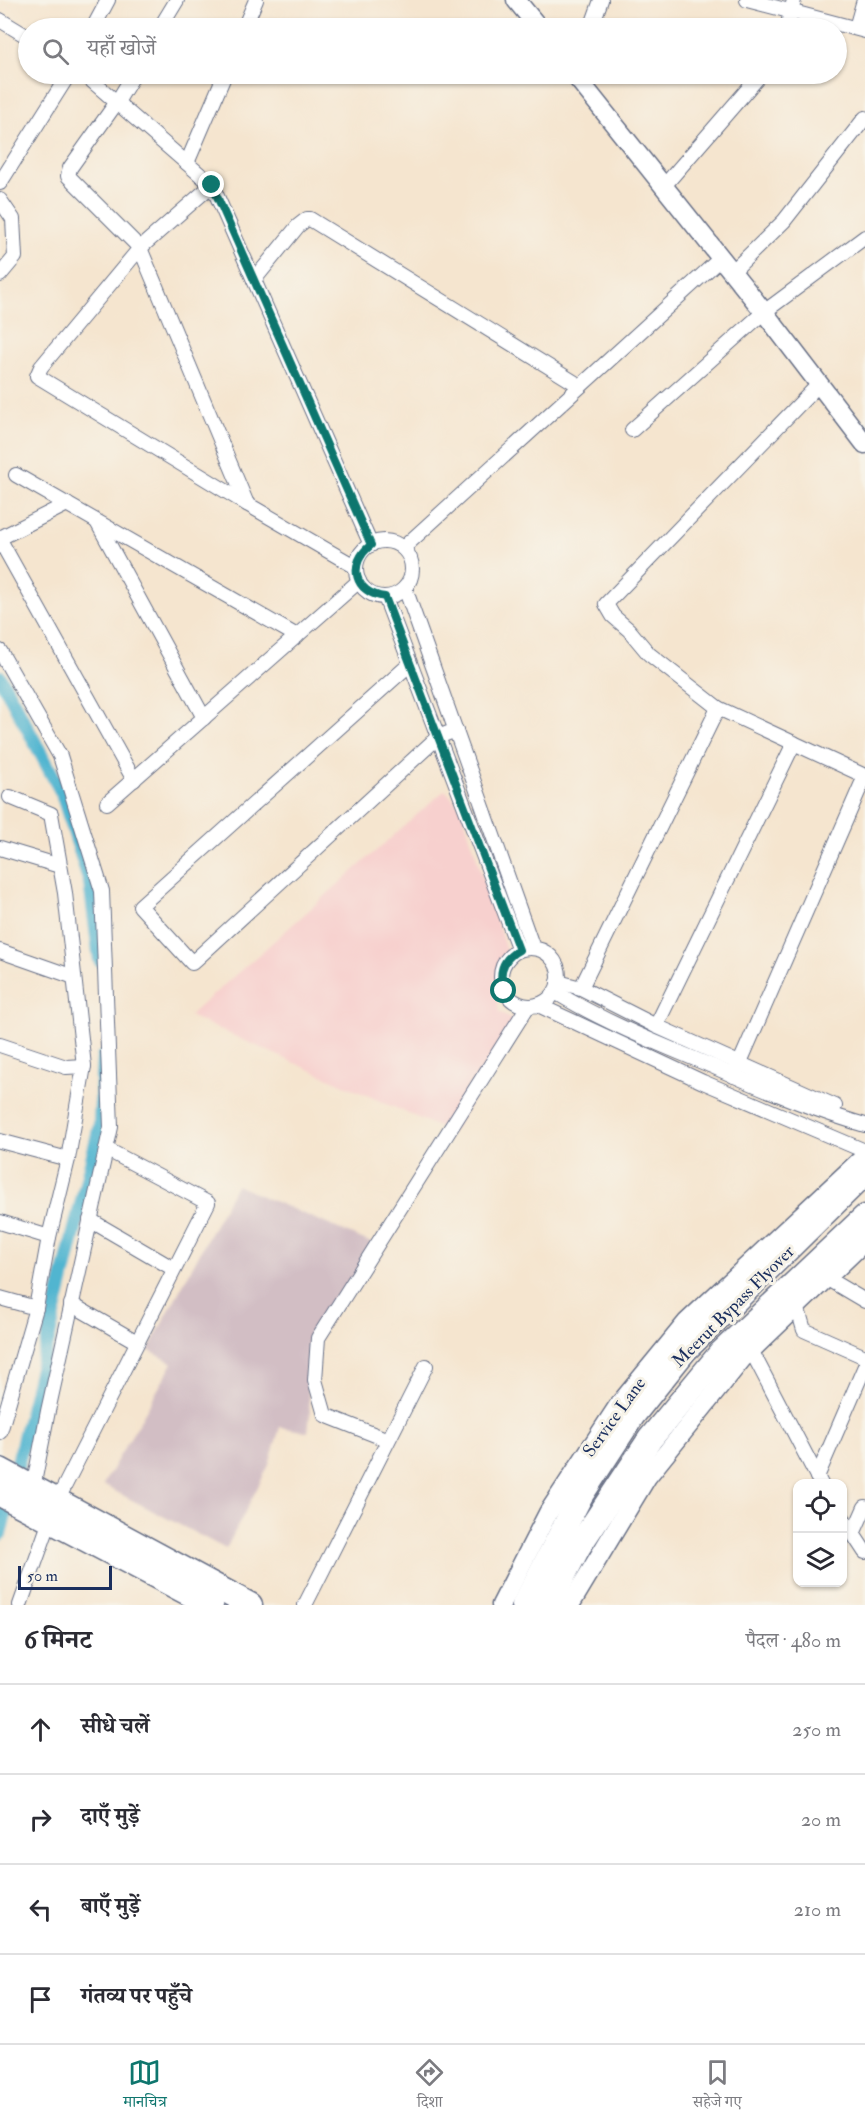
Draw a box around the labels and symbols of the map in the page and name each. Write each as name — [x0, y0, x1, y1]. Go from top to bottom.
route end — [198, 171, 224, 197]
route start — [490, 977, 516, 1003]
street label: Meerut Bypass Flyover — [667, 1240, 800, 1372]
street label: Service Lane — [578, 1373, 651, 1462]
scale bar — [18, 1563, 112, 1590]

